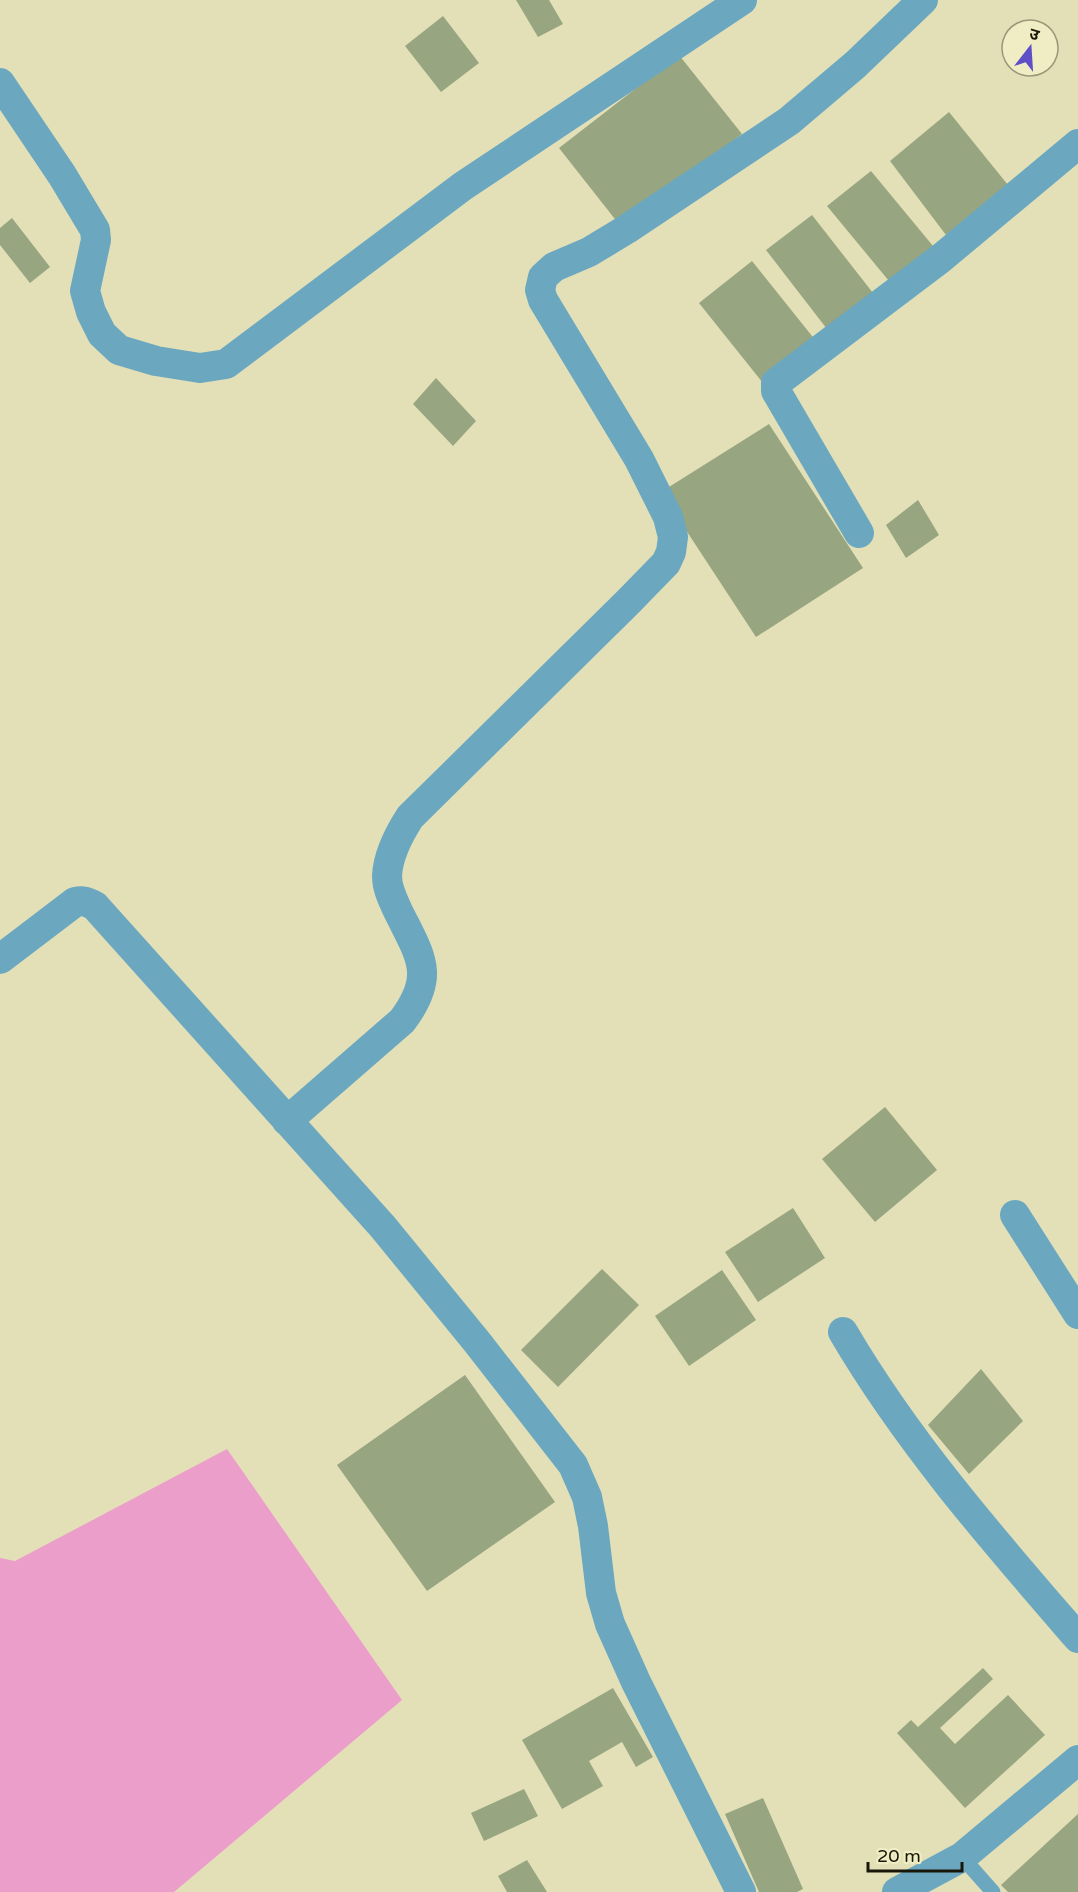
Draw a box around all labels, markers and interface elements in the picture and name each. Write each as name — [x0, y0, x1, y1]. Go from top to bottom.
north arrow — [1000, 18, 1060, 78]
text: उ — [1027, 24, 1042, 46]
scale bar — [868, 1835, 962, 1873]
text: 20 m — [877, 1845, 921, 1867]

